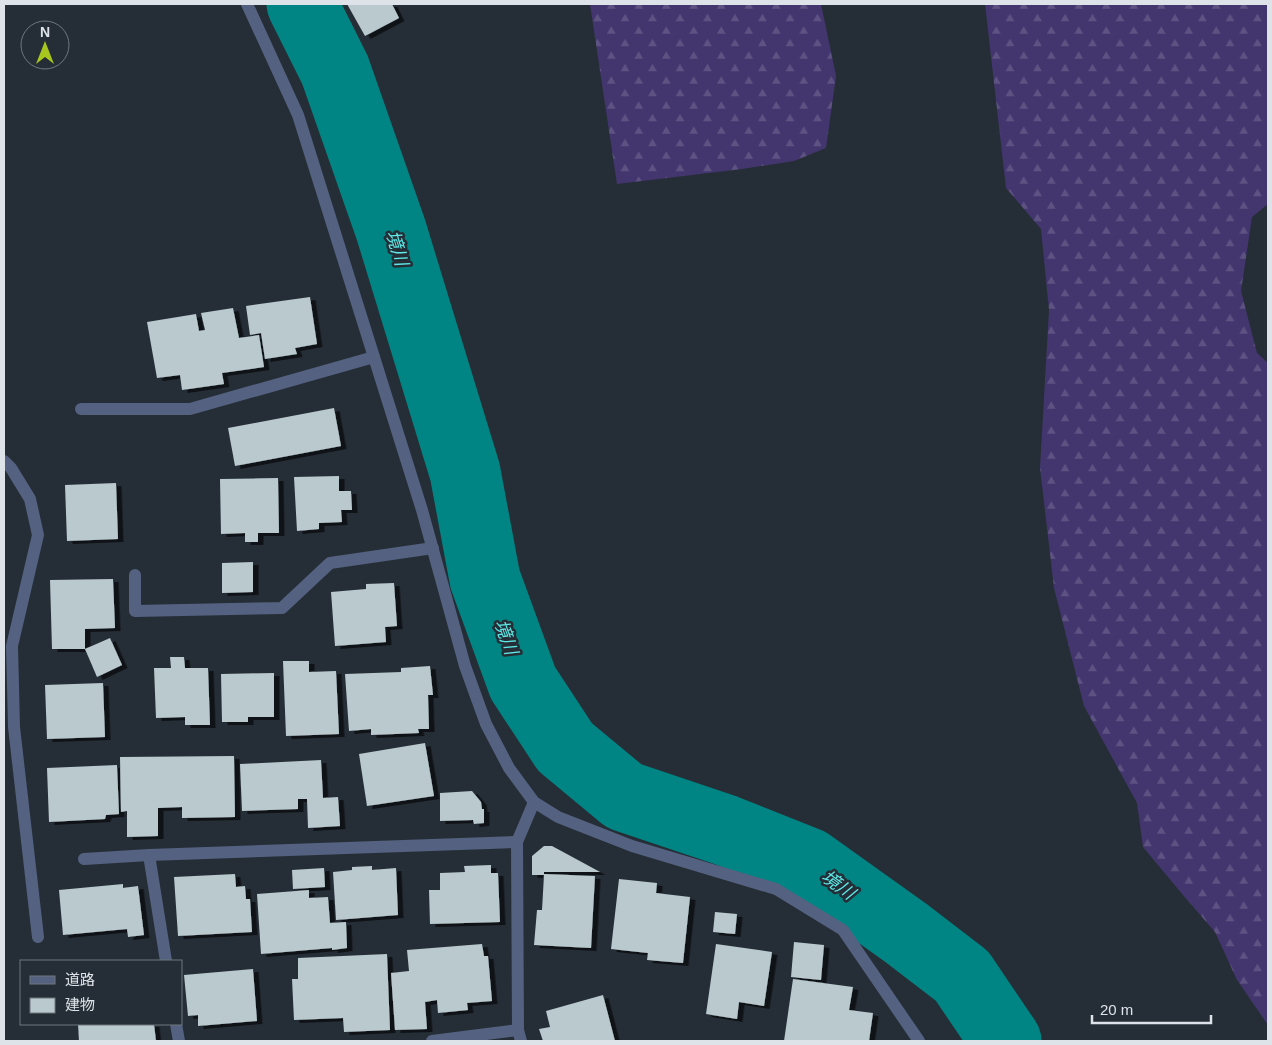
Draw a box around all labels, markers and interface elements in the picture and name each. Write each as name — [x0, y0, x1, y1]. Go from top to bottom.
north arrow — [20, 20, 70, 70]
text: N — [40, 24, 50, 40]
water label: 境川 — [382, 228, 412, 270]
water label: 境川 — [490, 617, 522, 659]
water label: 境川 — [818, 866, 860, 905]
legend — [20, 960, 182, 1025]
text: 道路 — [65, 971, 95, 988]
scale bar — [1092, 992, 1211, 1024]
text: 建物 — [65, 996, 95, 1013]
text: 20 m — [1100, 1001, 1133, 1018]

